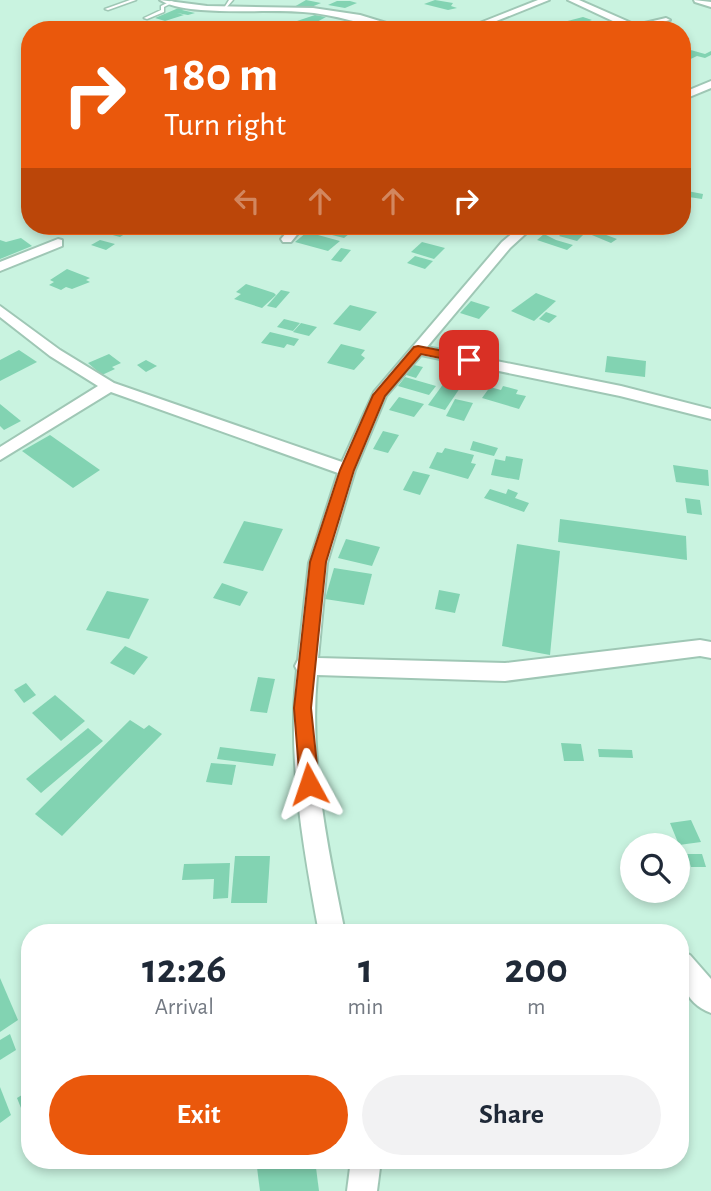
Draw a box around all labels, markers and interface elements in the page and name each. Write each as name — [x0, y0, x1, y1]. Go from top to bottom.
icon: right — [49, 49, 140, 140]
text: 180 m — [164, 51, 278, 100]
text: Turn right — [164, 109, 286, 141]
icon: left — [228, 182, 266, 220]
icon: ahead — [301, 182, 339, 220]
icon: ahead — [374, 182, 412, 220]
icon: right — [447, 182, 485, 220]
pin — [439, 330, 499, 390]
icon: arrive — [450, 341, 488, 379]
position arrow — [272, 747, 346, 821]
map controls — [620, 833, 690, 903]
button: search — [620, 833, 690, 903]
text: 12:26 — [142, 948, 227, 990]
text: 1 — [358, 948, 373, 990]
text: 200 — [504, 948, 568, 990]
text: Arrival — [155, 996, 214, 1019]
text: min — [348, 996, 383, 1019]
text: m — [527, 996, 545, 1019]
button: Exit — [49, 1075, 348, 1155]
button: Share — [362, 1075, 661, 1155]

